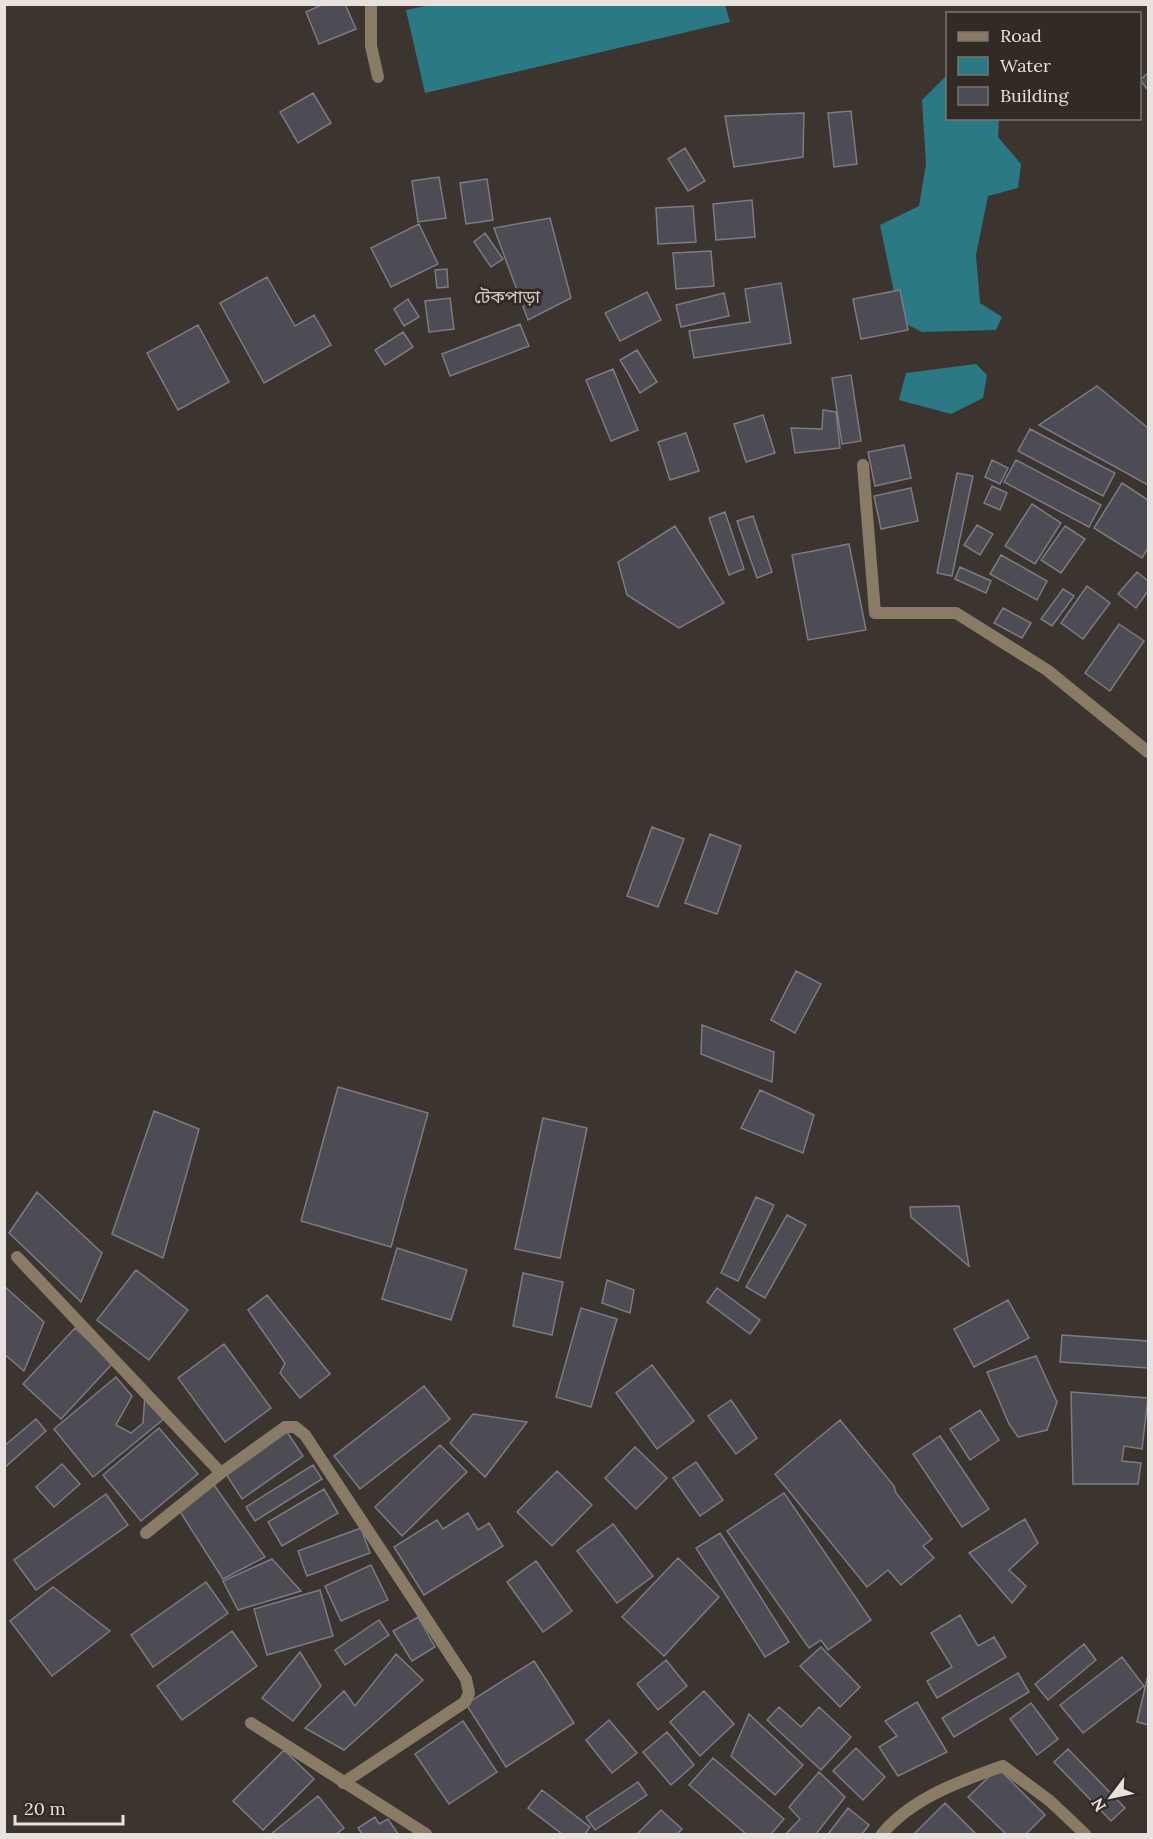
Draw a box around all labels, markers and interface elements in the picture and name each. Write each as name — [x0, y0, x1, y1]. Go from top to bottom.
legend — [946, 12, 1141, 120]
text: Road — [1000, 24, 1042, 47]
text: Water — [1000, 54, 1051, 77]
text: Building — [1000, 84, 1070, 107]
district label: টেকপাড়া — [474, 285, 540, 308]
north arrow — [1081, 1767, 1141, 1827]
scale bar — [15, 1788, 123, 1826]
text: N — [1087, 1794, 1110, 1815]
text: 20 m — [24, 1797, 66, 1820]

